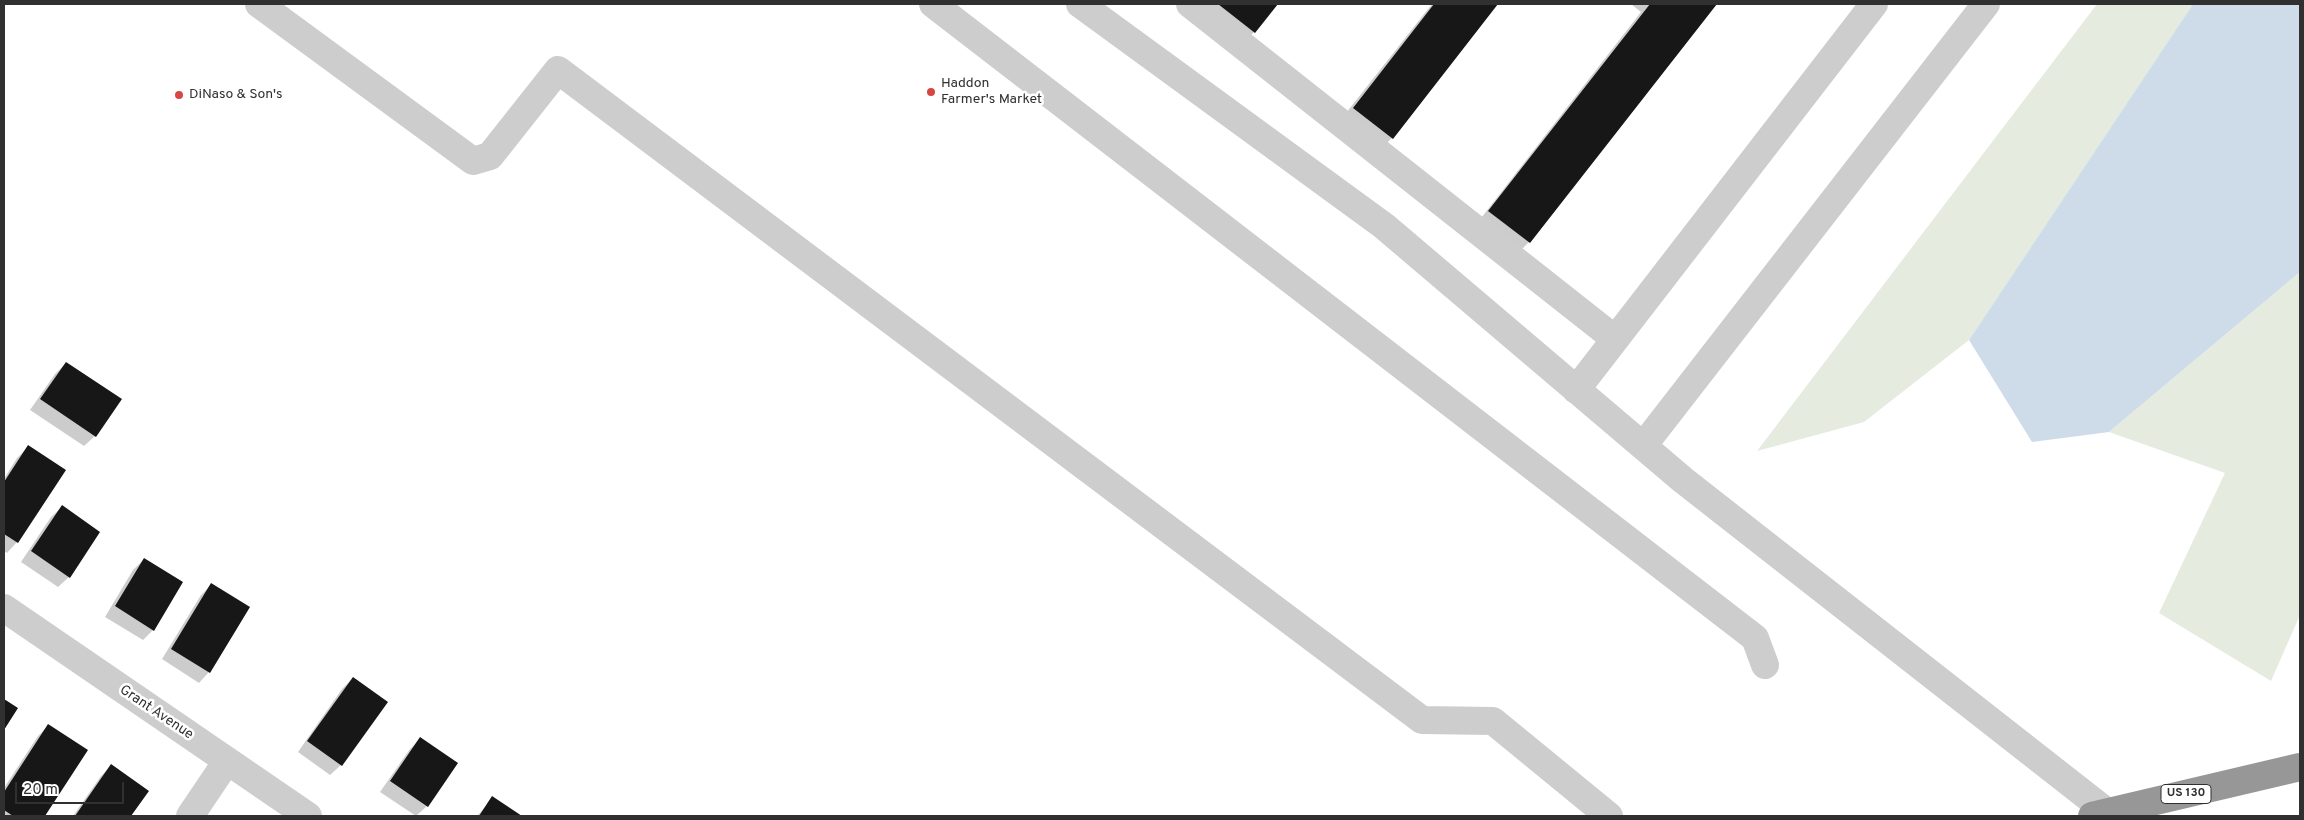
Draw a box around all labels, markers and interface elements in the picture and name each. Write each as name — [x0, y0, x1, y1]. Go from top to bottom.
place label: Haddon Farmer's Market — [941, 76, 1042, 108]
marker: Haddon Farmer's Market — [925, 86, 937, 98]
place label: DiNaso & Son's — [189, 87, 283, 103]
marker: DiNaso & Son's — [173, 89, 185, 101]
street label: Grant Avenue — [116, 682, 196, 744]
scale bar — [18, 772, 126, 804]
text: 20 m — [23, 781, 58, 800]
road number: US 130 — [2161, 784, 2211, 804]

